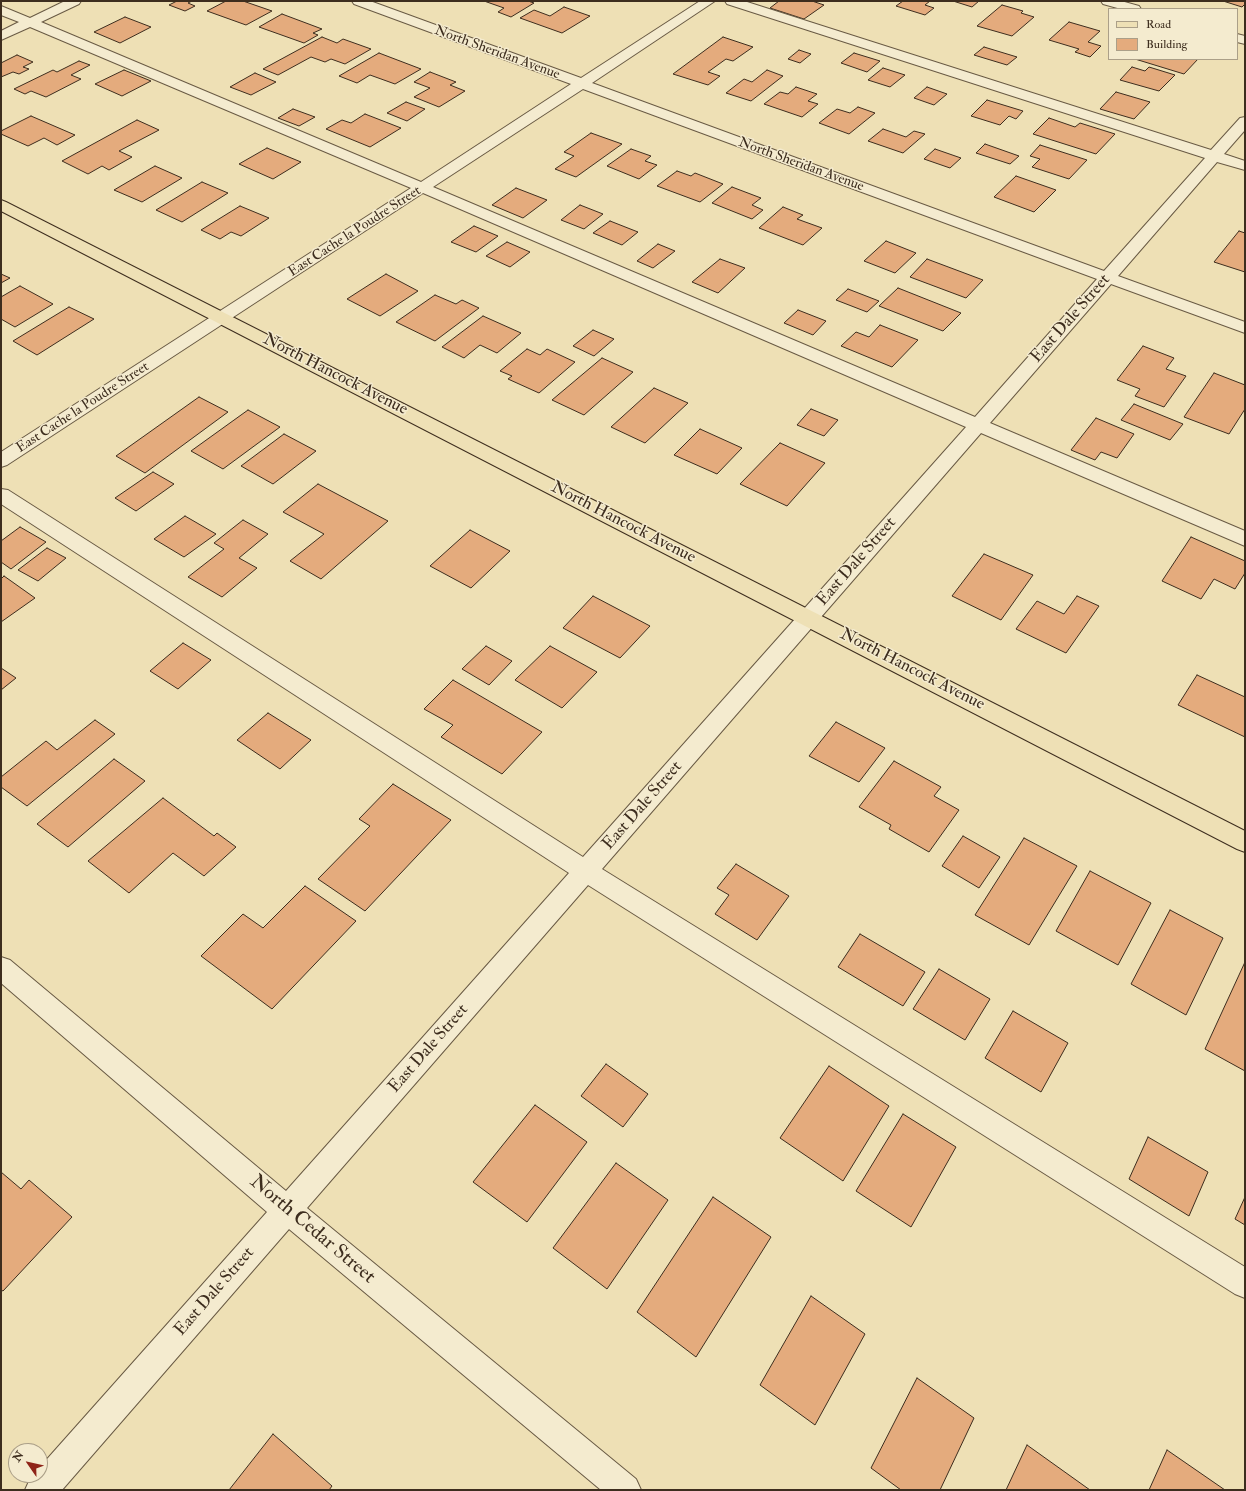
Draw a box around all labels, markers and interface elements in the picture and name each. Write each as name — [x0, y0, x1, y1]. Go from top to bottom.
legend — [1108, 8, 1238, 60]
text: Road — [1146, 17, 1171, 32]
street label: North Sheridan Avenue — [432, 23, 562, 83]
text: Building — [1146, 37, 1187, 52]
street label: North Sheridan Avenue — [736, 135, 866, 195]
street label: East Cache la Poudre Street — [286, 183, 424, 281]
street label: East Dale Street — [1027, 270, 1115, 368]
street label: North Hancock Avenue — [259, 330, 411, 420]
street label: East Cache la Poudre Street — [14, 359, 152, 457]
street label: North Hancock Avenue — [547, 478, 699, 568]
street label: East Dale Street — [813, 513, 901, 611]
street label: North Hancock Avenue — [836, 625, 988, 715]
street label: East Dale Street — [599, 757, 687, 855]
street label: East Dale Street — [385, 1000, 473, 1098]
street label: North Cedar Street — [244, 1170, 380, 1290]
street label: East Dale Street — [171, 1243, 259, 1341]
north arrow — [8, 1443, 48, 1483]
text: N — [10, 1449, 27, 1464]

